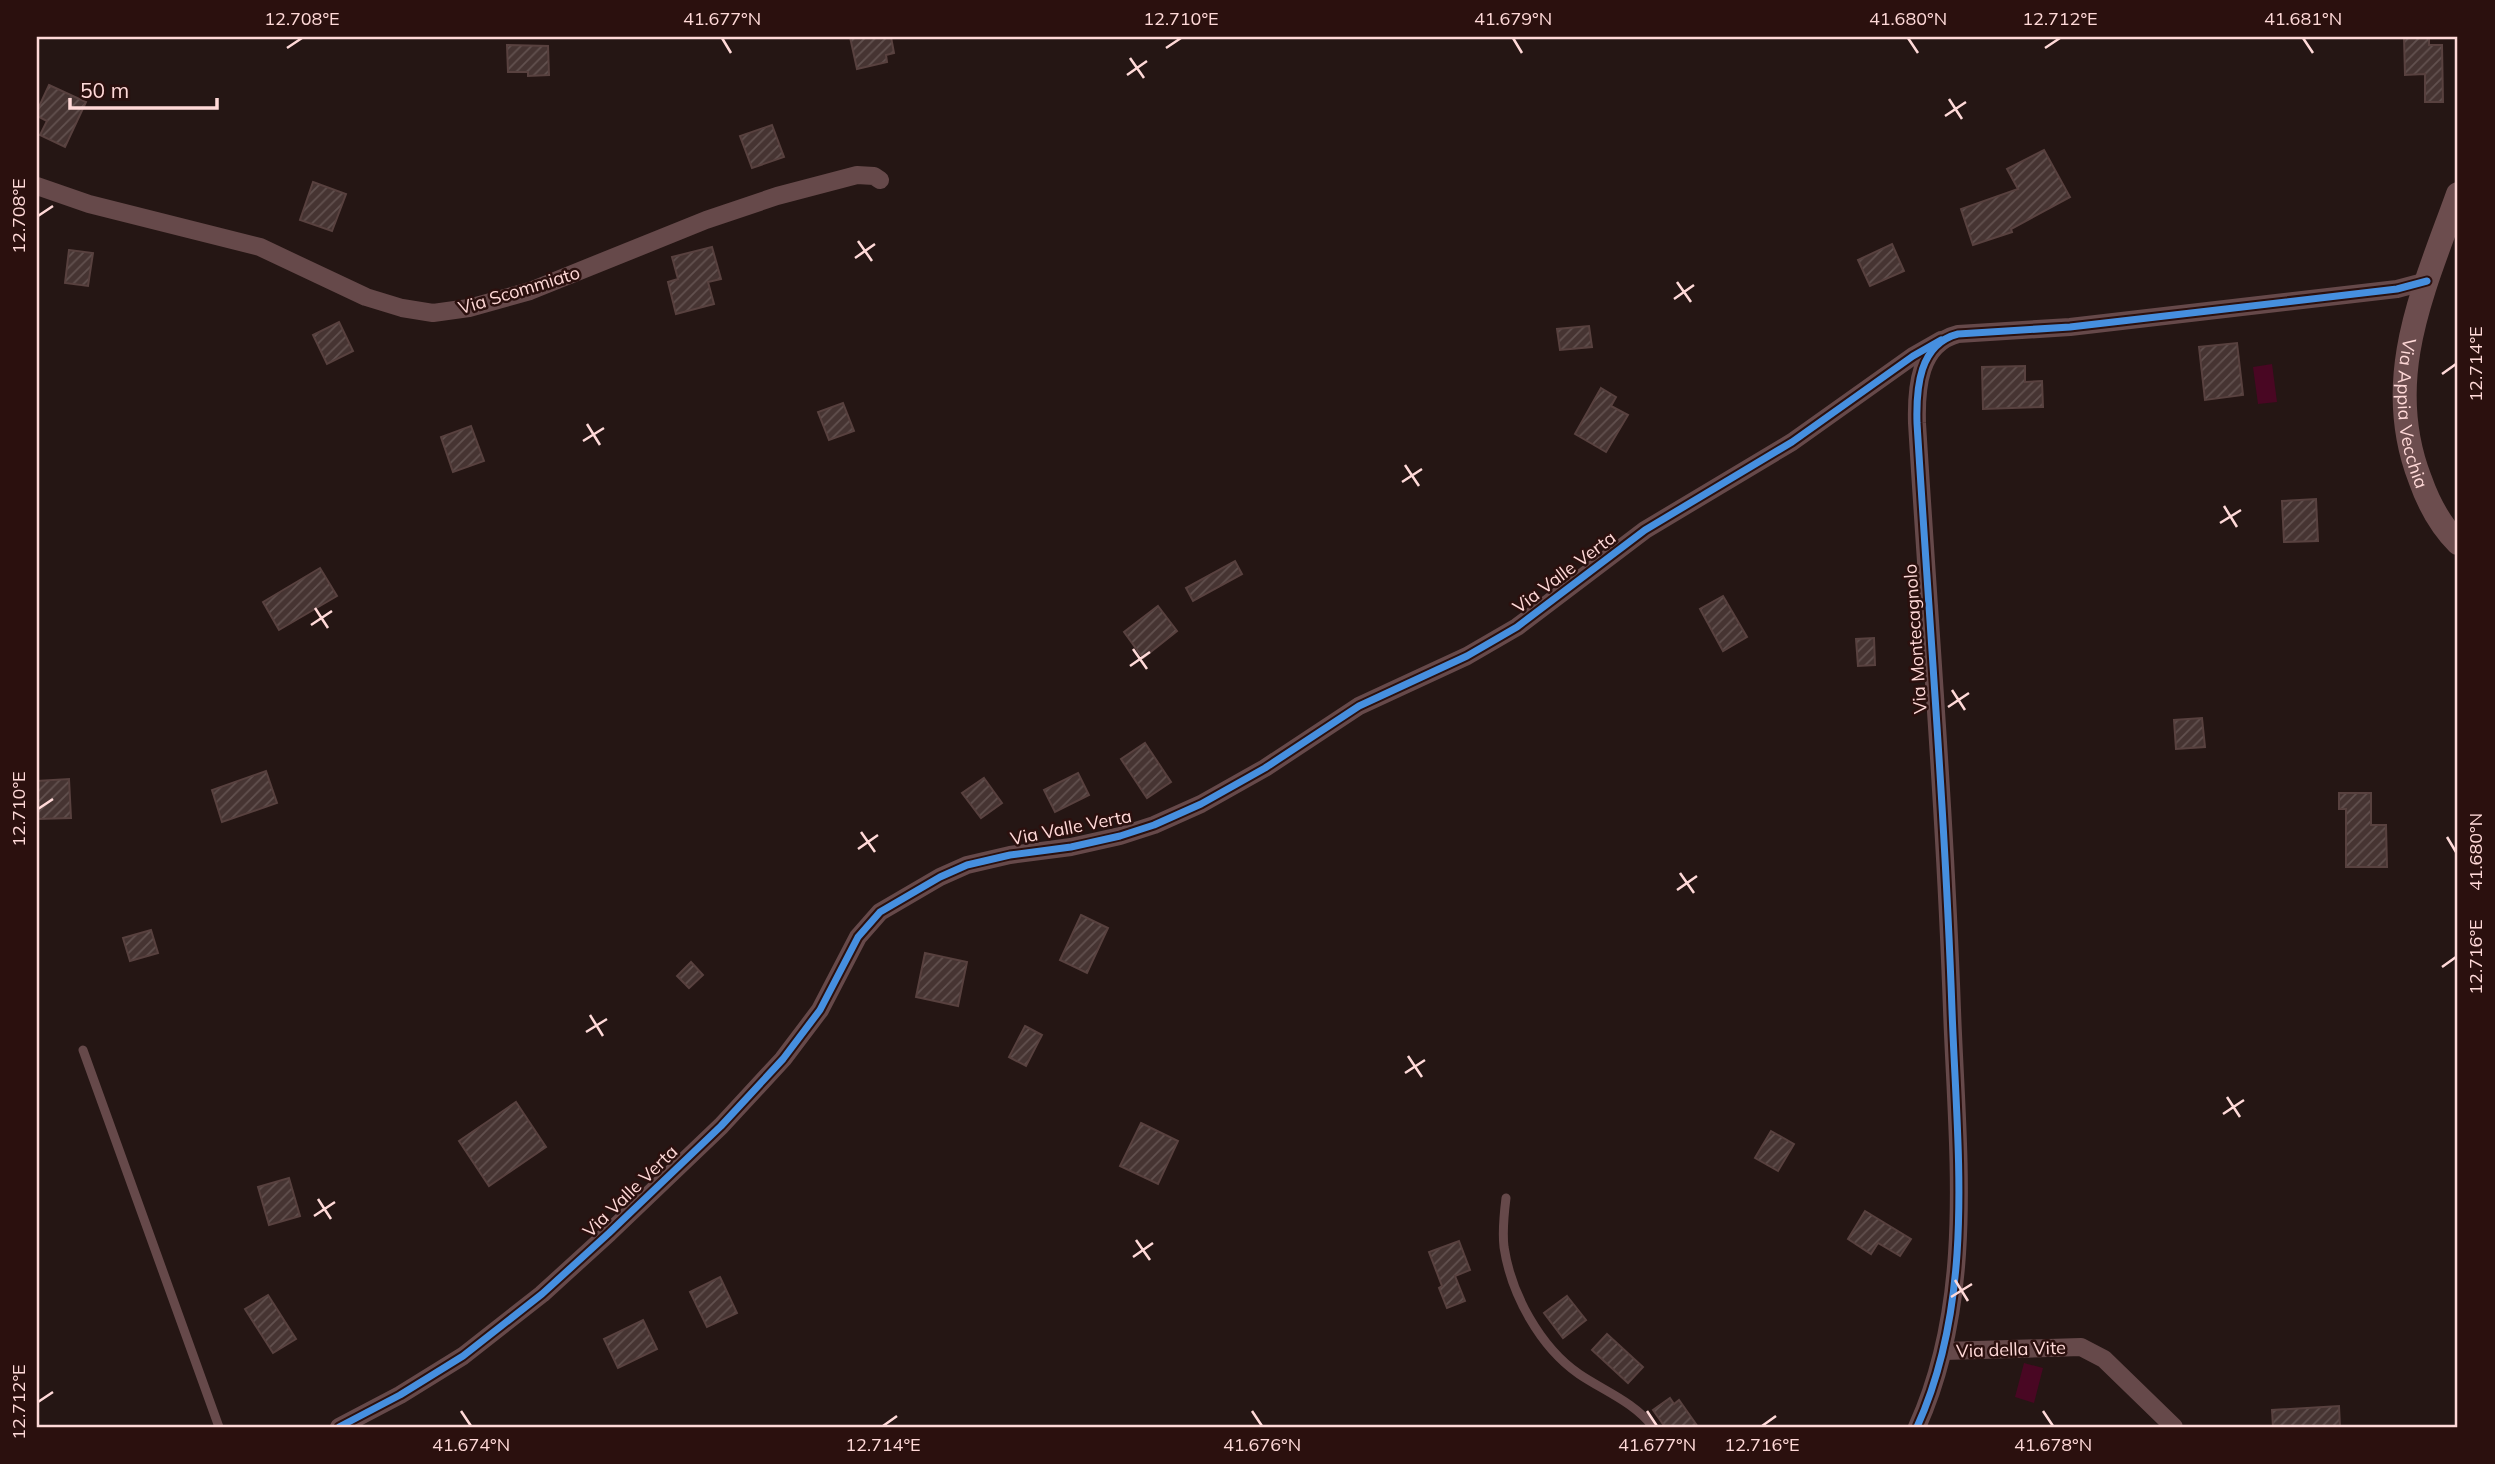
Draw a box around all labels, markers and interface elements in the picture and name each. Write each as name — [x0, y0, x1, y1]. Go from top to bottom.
text: 12.708°E — [264, 7, 340, 30]
text: 41.677°N — [683, 7, 761, 30]
text: 12.710°E — [1143, 7, 1219, 30]
text: 41.679°N — [1474, 7, 1552, 30]
text: 41.680°N — [1869, 7, 1947, 30]
text: 12.712°E — [2022, 7, 2098, 30]
text: 41.681°N — [2264, 7, 2342, 30]
scale bar — [70, 66, 217, 110]
text: 50 m — [80, 77, 129, 103]
text: 12.708°E — [7, 178, 30, 254]
street label: Via Scommiato — [456, 261, 582, 319]
text: 12.714°E — [2464, 326, 2487, 402]
street label: Via Appia Vecchia — [2393, 336, 2434, 491]
street label: Via Valle Verta — [1508, 526, 1620, 618]
street label: Via Montecagnolo — [1898, 563, 1932, 715]
text: 12.710°E — [7, 771, 30, 847]
street label: Via Valle Verta — [1008, 804, 1134, 850]
text: 41.680°N — [2464, 813, 2487, 891]
text: 12.716°E — [2464, 919, 2487, 995]
street label: Via Valle Verta — [578, 1140, 682, 1242]
street label: Via della Vite — [1956, 1336, 2066, 1362]
text: 12.712°E — [7, 1364, 30, 1440]
text: 41.674°N — [432, 1433, 510, 1456]
text: 12.714°E — [845, 1433, 921, 1456]
text: 41.676°N — [1223, 1433, 1301, 1456]
text: 41.677°N — [1618, 1433, 1696, 1456]
text: 12.716°E — [1724, 1433, 1800, 1456]
text: 41.678°N — [2014, 1433, 2092, 1456]

